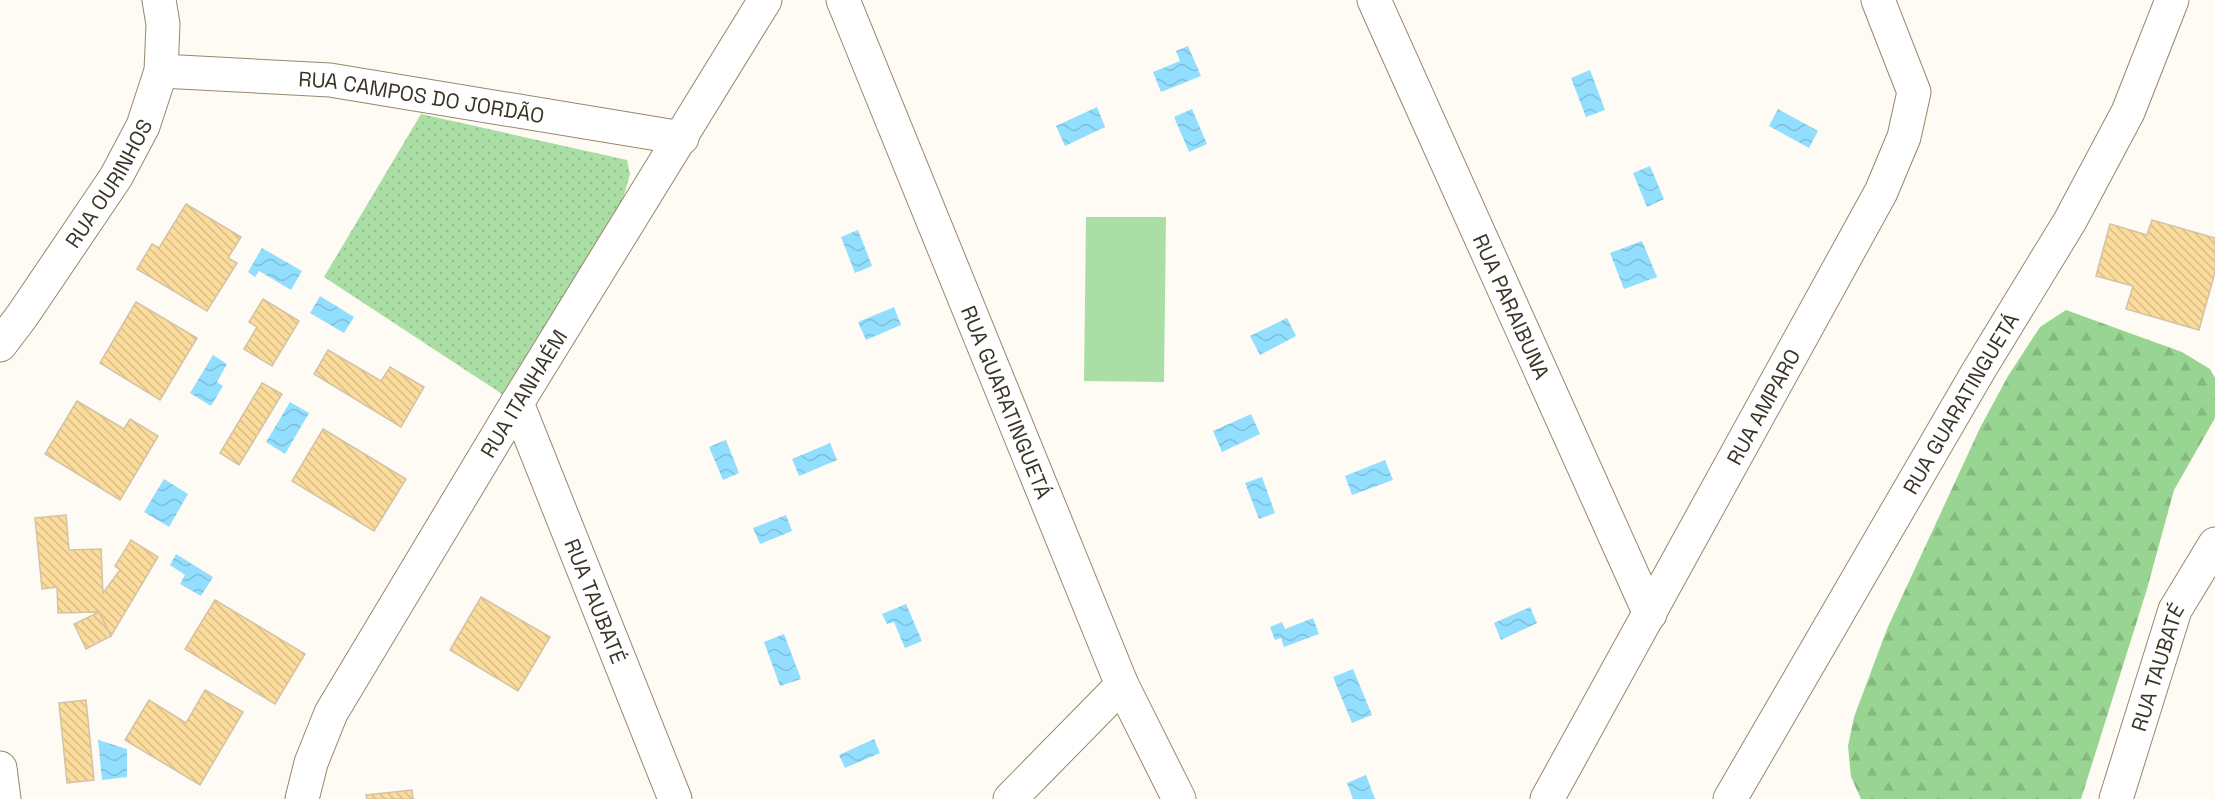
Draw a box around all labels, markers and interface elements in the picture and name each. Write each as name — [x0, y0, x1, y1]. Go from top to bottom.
street label: RUA CAMPOS DO JORDÃO — [298, 65, 546, 129]
street label: RUA OURINHOS — [59, 114, 158, 253]
street label: RUA PARAIBUNA — [1467, 229, 1556, 383]
street label: RUA GUARATINGUETÁ — [955, 301, 1058, 503]
street label: RUA GUARATINGUETÁ — [1896, 307, 2024, 499]
street label: RUA ITANHAÉM — [474, 324, 573, 462]
street label: RUA AMPARO — [1720, 344, 1806, 469]
street label: RUA TAUBATÉ — [559, 534, 633, 667]
street label: RUA TAUBATÉ — [2125, 598, 2190, 734]

